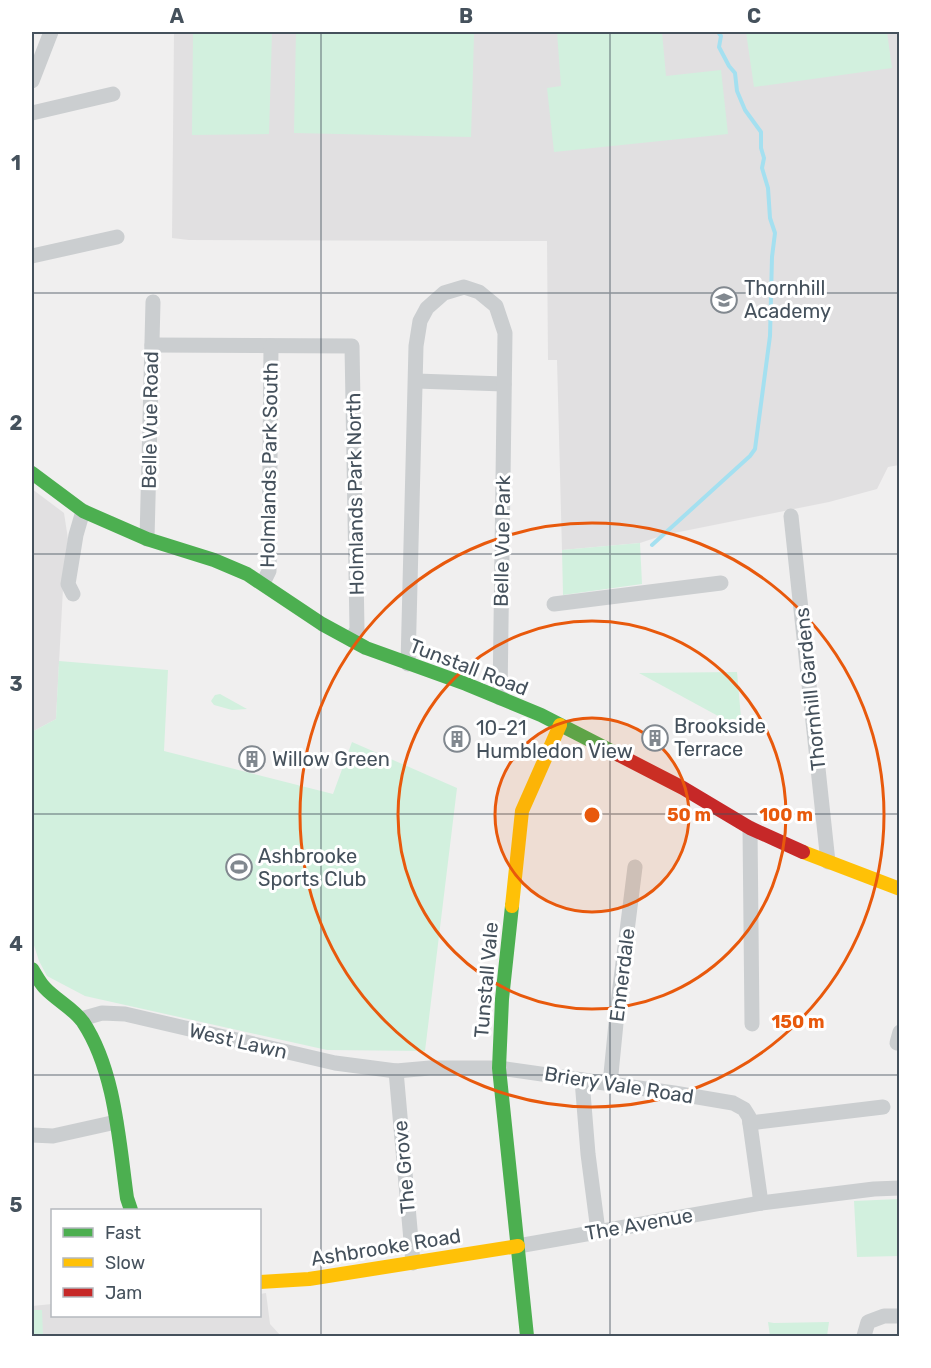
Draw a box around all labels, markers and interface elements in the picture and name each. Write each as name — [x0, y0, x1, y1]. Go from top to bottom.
text: A — [170, 4, 185, 28]
text: B — [459, 4, 473, 28]
text: C — [747, 4, 761, 28]
text: 1 — [11, 151, 21, 175]
place label: Thornhill Academy — [744, 276, 831, 323]
school or university icon: Thornhill Academy — [709, 285, 739, 315]
street label: Belle Vue Road — [137, 351, 163, 489]
street label: Holmlands Park South — [255, 362, 283, 568]
street label: Holmlands Park North — [341, 392, 369, 596]
text: 2 — [10, 411, 23, 435]
street label: Belle Vue Park — [489, 474, 515, 607]
street label: Thornhill Gardens — [790, 606, 830, 772]
street label: Tunstall Road — [406, 633, 532, 701]
text: 3 — [9, 672, 23, 696]
place label: Brookside Terrace — [674, 714, 766, 761]
place label: 10-21 Humbledon View — [476, 716, 633, 763]
building icon: Brookside Terrace — [640, 723, 670, 753]
building icon: 10-21 Humbledon View — [442, 724, 472, 754]
building icon: Willow Green — [237, 744, 267, 774]
place label: Willow Green — [272, 747, 390, 771]
text: 50 m — [667, 804, 711, 826]
text: 100 m — [759, 804, 813, 826]
centre of rings — [582, 805, 602, 825]
place label: Ashbrooke Sports Club — [258, 844, 366, 891]
sports icon: Ashbrooke Sports Club — [224, 852, 254, 882]
street label: Tunstall Vale — [469, 921, 503, 1039]
street label: Ennerdale — [604, 927, 640, 1023]
text: 4 — [9, 932, 23, 956]
text: 150 m — [771, 1011, 825, 1033]
street label: West Lawn — [187, 1018, 289, 1064]
street label: Briery Vale Road — [543, 1061, 695, 1109]
street label: The Grove — [388, 1119, 420, 1215]
text: 5 — [10, 1193, 23, 1217]
street label: The Avenue — [583, 1203, 695, 1245]
legend — [51, 1209, 261, 1317]
text: Fast — [105, 1222, 141, 1244]
street label: Ashbrooke Road — [309, 1223, 463, 1271]
text: Slow — [105, 1252, 145, 1274]
text: Jam — [105, 1282, 142, 1304]

